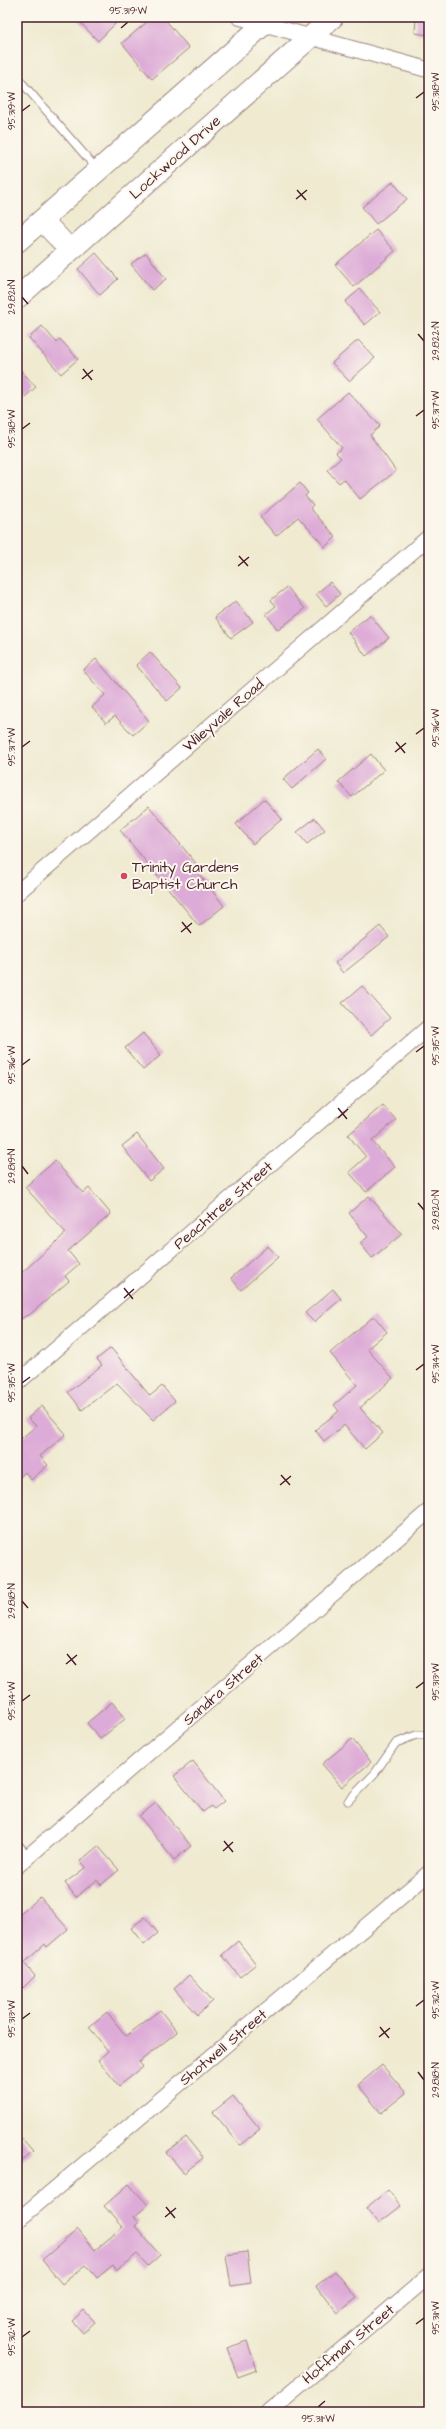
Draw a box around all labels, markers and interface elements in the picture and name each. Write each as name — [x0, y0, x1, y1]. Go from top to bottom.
text: 95.319°W — [109, 4, 148, 18]
text: 95.318°W — [429, 72, 443, 111]
text: 95.319°W — [5, 91, 19, 130]
street label: Lockwood Drive — [125, 111, 226, 204]
text: 29.821°N — [5, 280, 19, 314]
text: 29.822°N — [429, 321, 443, 361]
text: 95.317°W — [429, 390, 443, 429]
text: 95.318°W — [5, 409, 19, 448]
street label: Wileyvale Road — [178, 674, 269, 757]
text: 95.316°W — [429, 708, 443, 747]
text: 95.317°W — [5, 727, 19, 766]
place label: Trinity Gardens Baptist Church — [132, 857, 240, 895]
marker: Trinity Gardens Baptist Church — [119, 871, 129, 881]
text: 95.315°W — [429, 1026, 443, 1066]
text: 95.316°W — [5, 1045, 19, 1084]
text: 29.819°N — [5, 1149, 19, 1183]
street label: Peachtree Street — [169, 1156, 277, 1254]
text: 29.820°N — [429, 1190, 443, 1230]
text: 95.314°W — [429, 1344, 443, 1383]
text: 95.315°W — [5, 1363, 19, 1403]
text: 29.818°N — [5, 1583, 19, 1619]
street label: Sandra Street — [178, 1648, 268, 1730]
text: 95.313°W — [429, 1663, 443, 1701]
text: 95.314°W — [5, 1681, 19, 1720]
text: 95.312°W — [429, 1980, 443, 2019]
text: 95.313°W — [5, 2000, 19, 2038]
street label: Shotwell Street — [175, 2004, 272, 2090]
text: 29.818°N — [429, 2062, 443, 2098]
street label: Hoffman Street — [298, 2300, 399, 2389]
text: 95.311°W — [429, 2301, 443, 2335]
text: 95.312°W — [5, 2317, 19, 2356]
text: 95.311°W — [301, 2412, 335, 2426]

